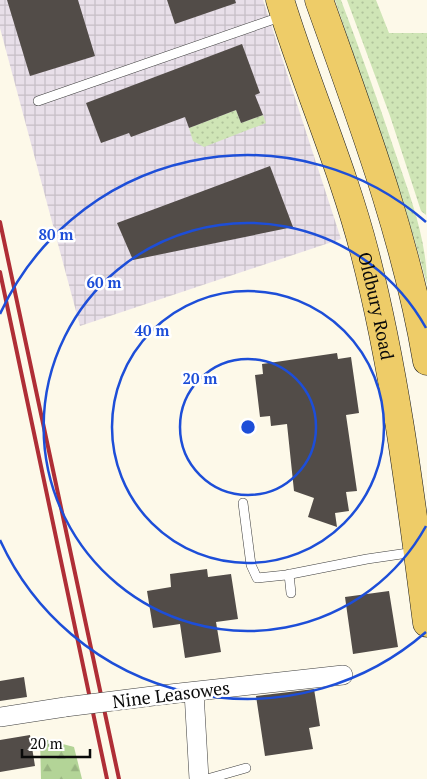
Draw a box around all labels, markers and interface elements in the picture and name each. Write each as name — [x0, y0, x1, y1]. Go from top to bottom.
text: 80 m — [39, 224, 74, 244]
street label: Oldbury Road — [353, 249, 400, 362]
text: 60 m — [87, 272, 122, 292]
text: 40 m — [135, 320, 170, 340]
text: 20 m — [183, 368, 218, 388]
centre of rings — [239, 418, 257, 436]
street label: Nine Leasowes — [111, 675, 231, 713]
scale bar — [22, 726, 90, 758]
text: 20 m — [30, 733, 63, 753]

